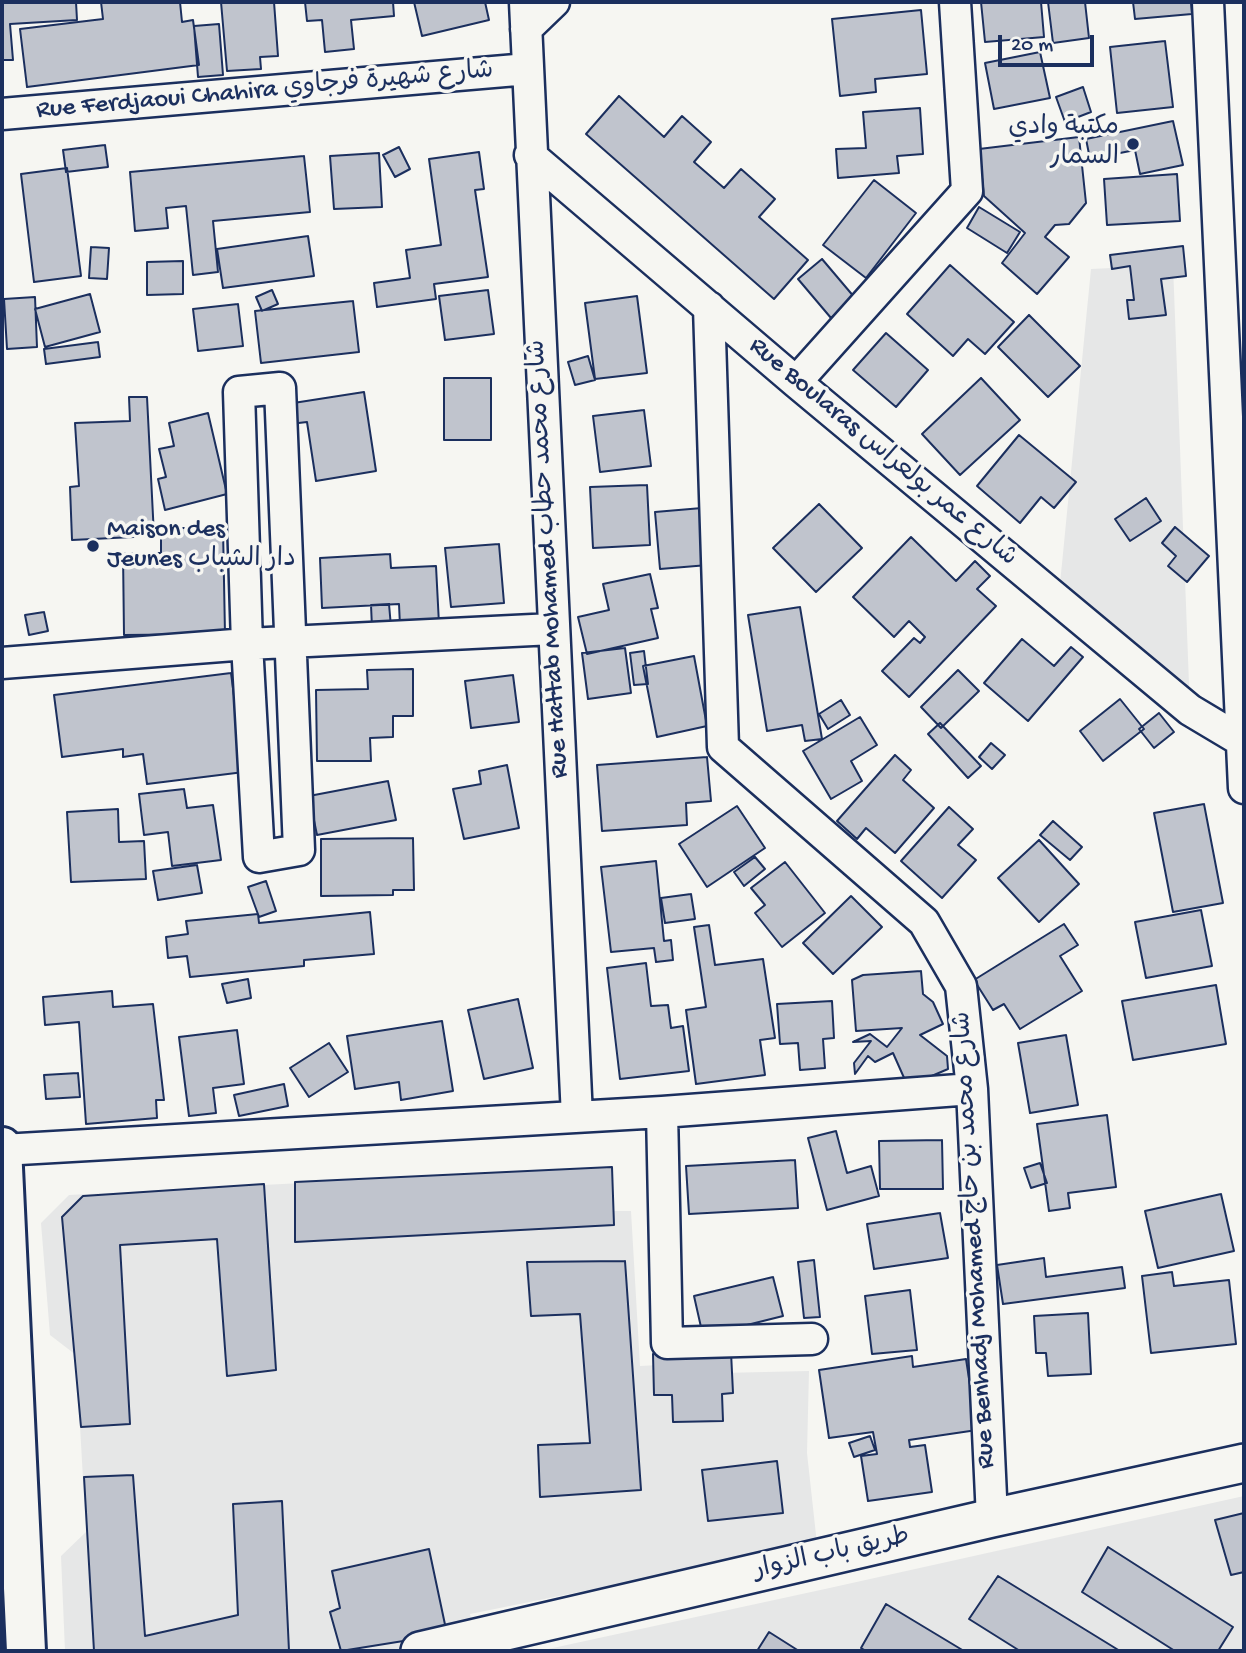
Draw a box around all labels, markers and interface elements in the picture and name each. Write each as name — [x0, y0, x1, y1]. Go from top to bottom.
scale bar — [1001, 21, 1097, 65]
text: 20 m — [1011, 34, 1053, 59]
street label: Rue Ferdjaoui Chahira شارع شهيرة فرجاوي — [35, 56, 495, 128]
place label: مكتبة وادي السمار — [1008, 113, 1119, 174]
marker: مكتبة وادي السمار — [1125, 136, 1141, 152]
street label: Rue Boularas شارع عمر بولعراس — [741, 332, 1023, 574]
street label: Rue Hattab Mohamed شارع محمد حطاب — [523, 339, 577, 779]
place label: Maison des Jeunes دار الشباب — [107, 515, 296, 576]
marker: Maison des Jeunes دار الشباب — [85, 538, 101, 554]
street label: Rue Benhadj Mohamed شارع محمد بن حاج — [948, 1010, 1004, 1470]
street label: طريق باب الزوار — [751, 1522, 913, 1588]

